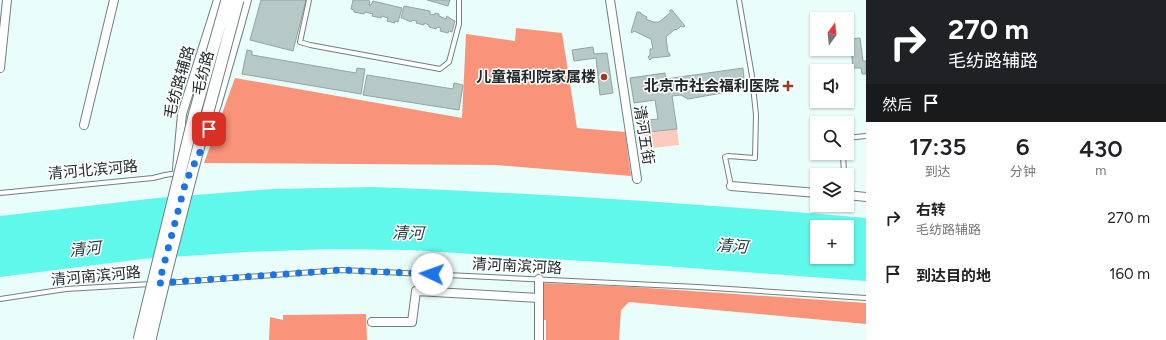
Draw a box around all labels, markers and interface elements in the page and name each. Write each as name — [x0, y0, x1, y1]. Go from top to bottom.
north arrow — [810, 12, 854, 56]
map controls — [810, 12, 854, 264]
text: 270 m — [948, 12, 1029, 46]
icon: right — [882, 16, 934, 68]
street label: 毛纺路辅路 — [160, 43, 198, 121]
street label: 毛纺路 — [188, 49, 218, 97]
text: 毛纺路辅路 — [948, 50, 1038, 72]
button: sound — [810, 64, 854, 108]
place label: 儿童福利院家属楼 — [476, 68, 596, 86]
marker: 儿童福利院家属楼 — [599, 72, 609, 82]
place label: 北京市社会福利医院 — [644, 77, 779, 95]
marker: 北京市社会福利医院 — [782, 80, 794, 92]
icon: arrive — [920, 92, 942, 114]
text: 然后 — [882, 96, 912, 114]
street label: 清河五街 — [630, 104, 658, 166]
pin — [192, 112, 226, 146]
button: search — [810, 116, 854, 160]
icon: arrive — [198, 118, 220, 140]
text: 17:35 — [909, 132, 966, 161]
text: 6 — [1016, 132, 1030, 161]
text: 430 — [1079, 134, 1123, 163]
street label: 清河北滨河路 — [47, 157, 139, 183]
text: m — [1095, 163, 1106, 178]
text: 到达 — [925, 164, 951, 179]
text: 分钟 — [1010, 164, 1036, 179]
button: layers — [810, 168, 854, 212]
text: 右转 — [916, 201, 946, 219]
icon: right — [882, 207, 904, 229]
text: 270 m — [1107, 209, 1150, 227]
button: + — [810, 220, 854, 264]
text: 毛纺路辅路 — [916, 222, 981, 237]
water label: 清河 — [392, 223, 427, 243]
water label: 清河 — [715, 235, 752, 257]
water label: 清河 — [68, 238, 105, 260]
position arrow — [411, 253, 453, 295]
street label: 清河南滨河路 — [472, 255, 562, 277]
street label: 清河南滨河路 — [50, 263, 142, 289]
icon: arrive — [882, 263, 904, 285]
text: 160 m — [1109, 265, 1150, 283]
text: 到达目的地 — [916, 267, 991, 285]

